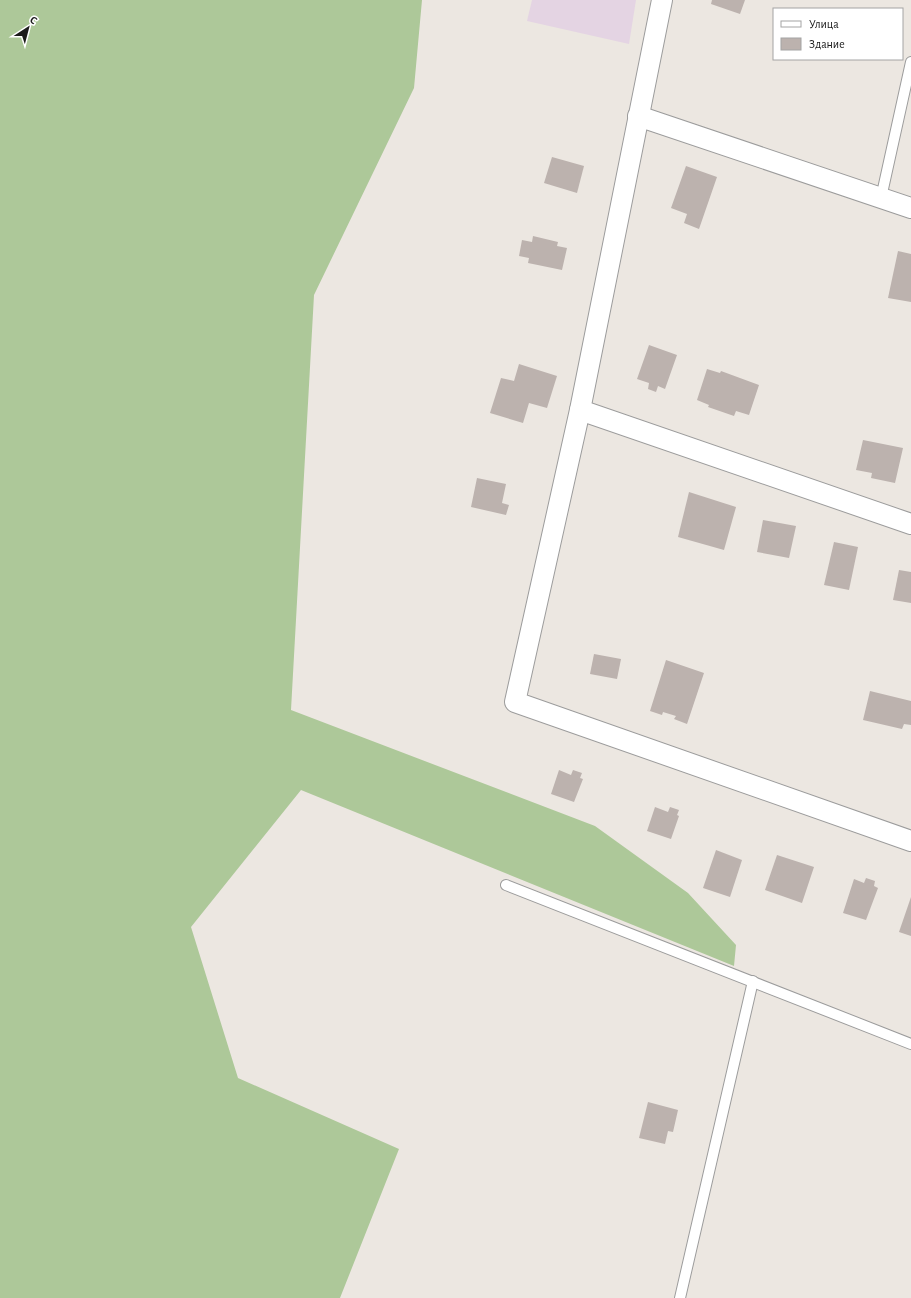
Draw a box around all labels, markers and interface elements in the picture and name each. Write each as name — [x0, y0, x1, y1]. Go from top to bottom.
north arrow — [8, 8, 48, 48]
legend — [773, 8, 903, 60]
text: С — [28, 14, 39, 27]
text: Улица — [809, 18, 839, 30]
text: Здание — [809, 38, 845, 50]

